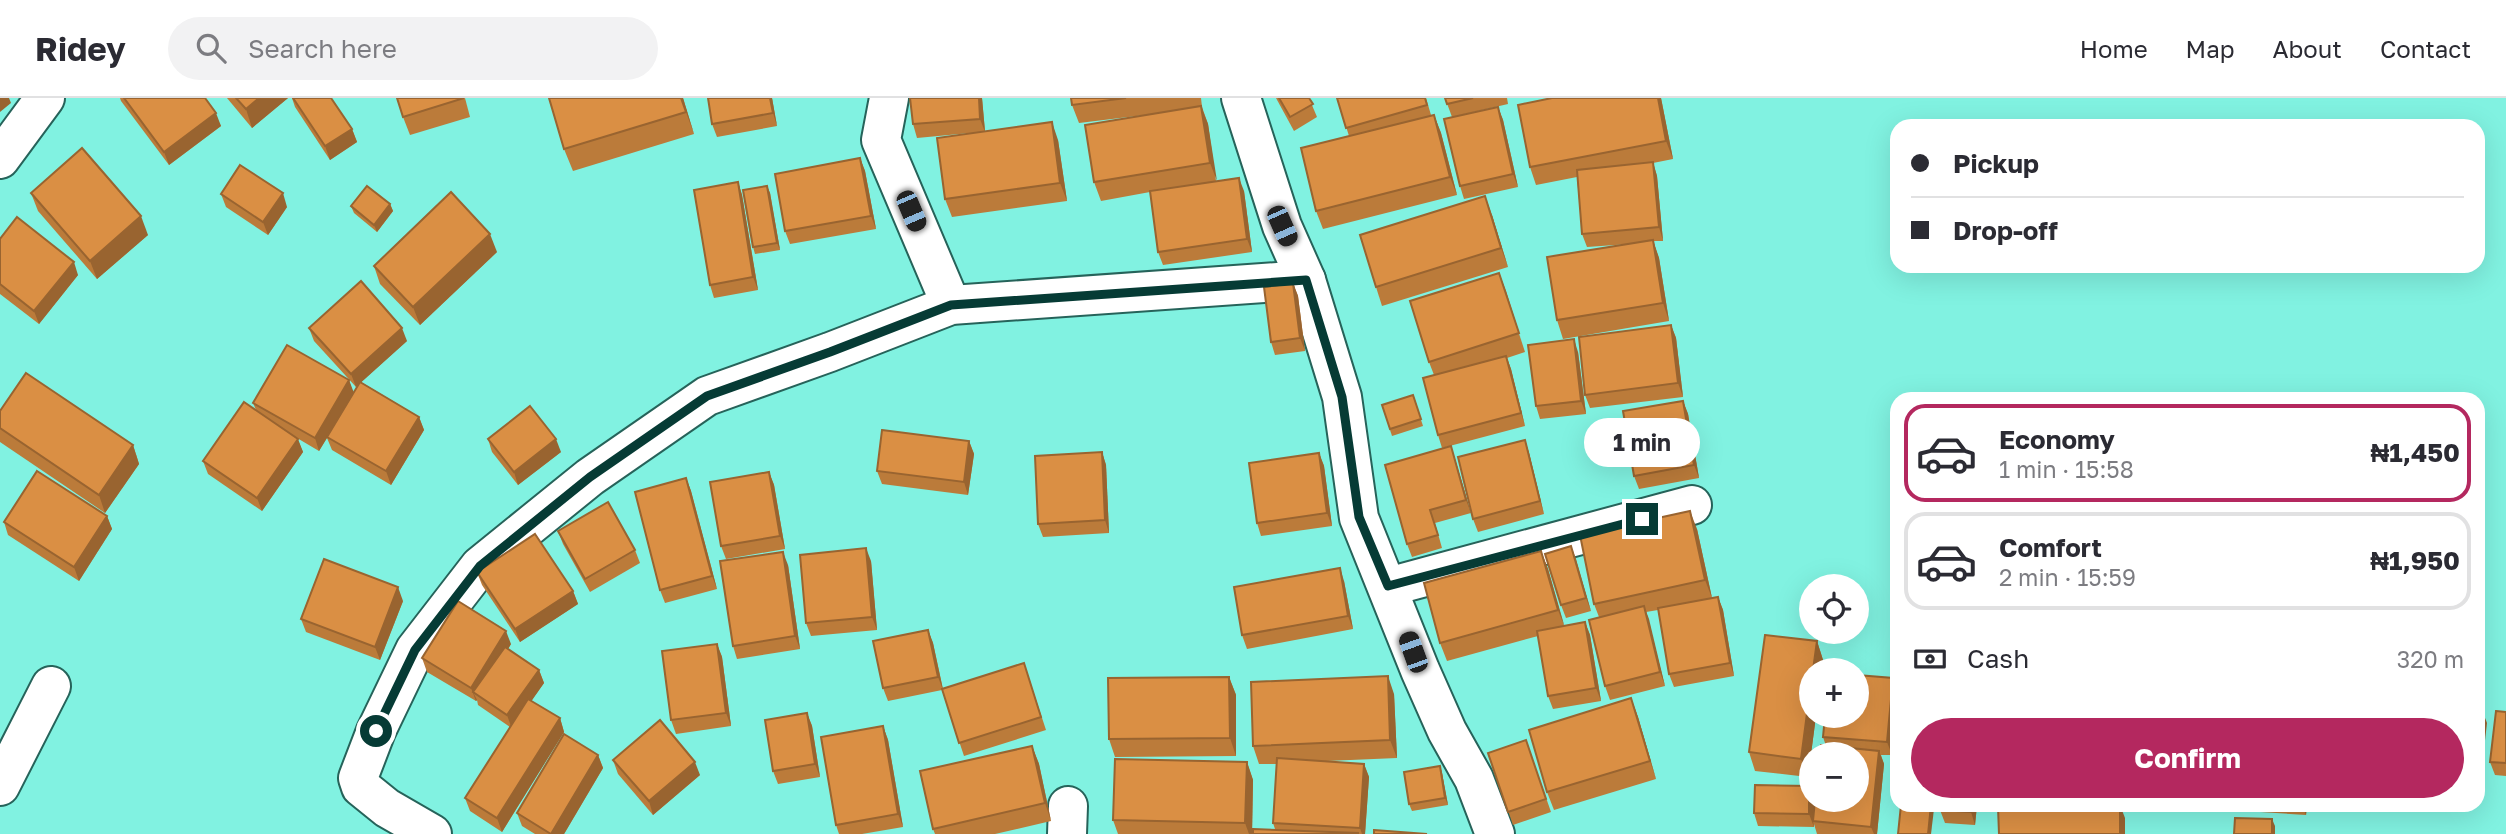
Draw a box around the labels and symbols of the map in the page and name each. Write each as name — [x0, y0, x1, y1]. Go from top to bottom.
car — [894, 188, 929, 234]
car — [1264, 203, 1301, 249]
callout: 1 min — [1584, 418, 1700, 466]
route end — [1626, 503, 1658, 535]
car — [1396, 629, 1431, 675]
route start — [360, 715, 392, 747]

